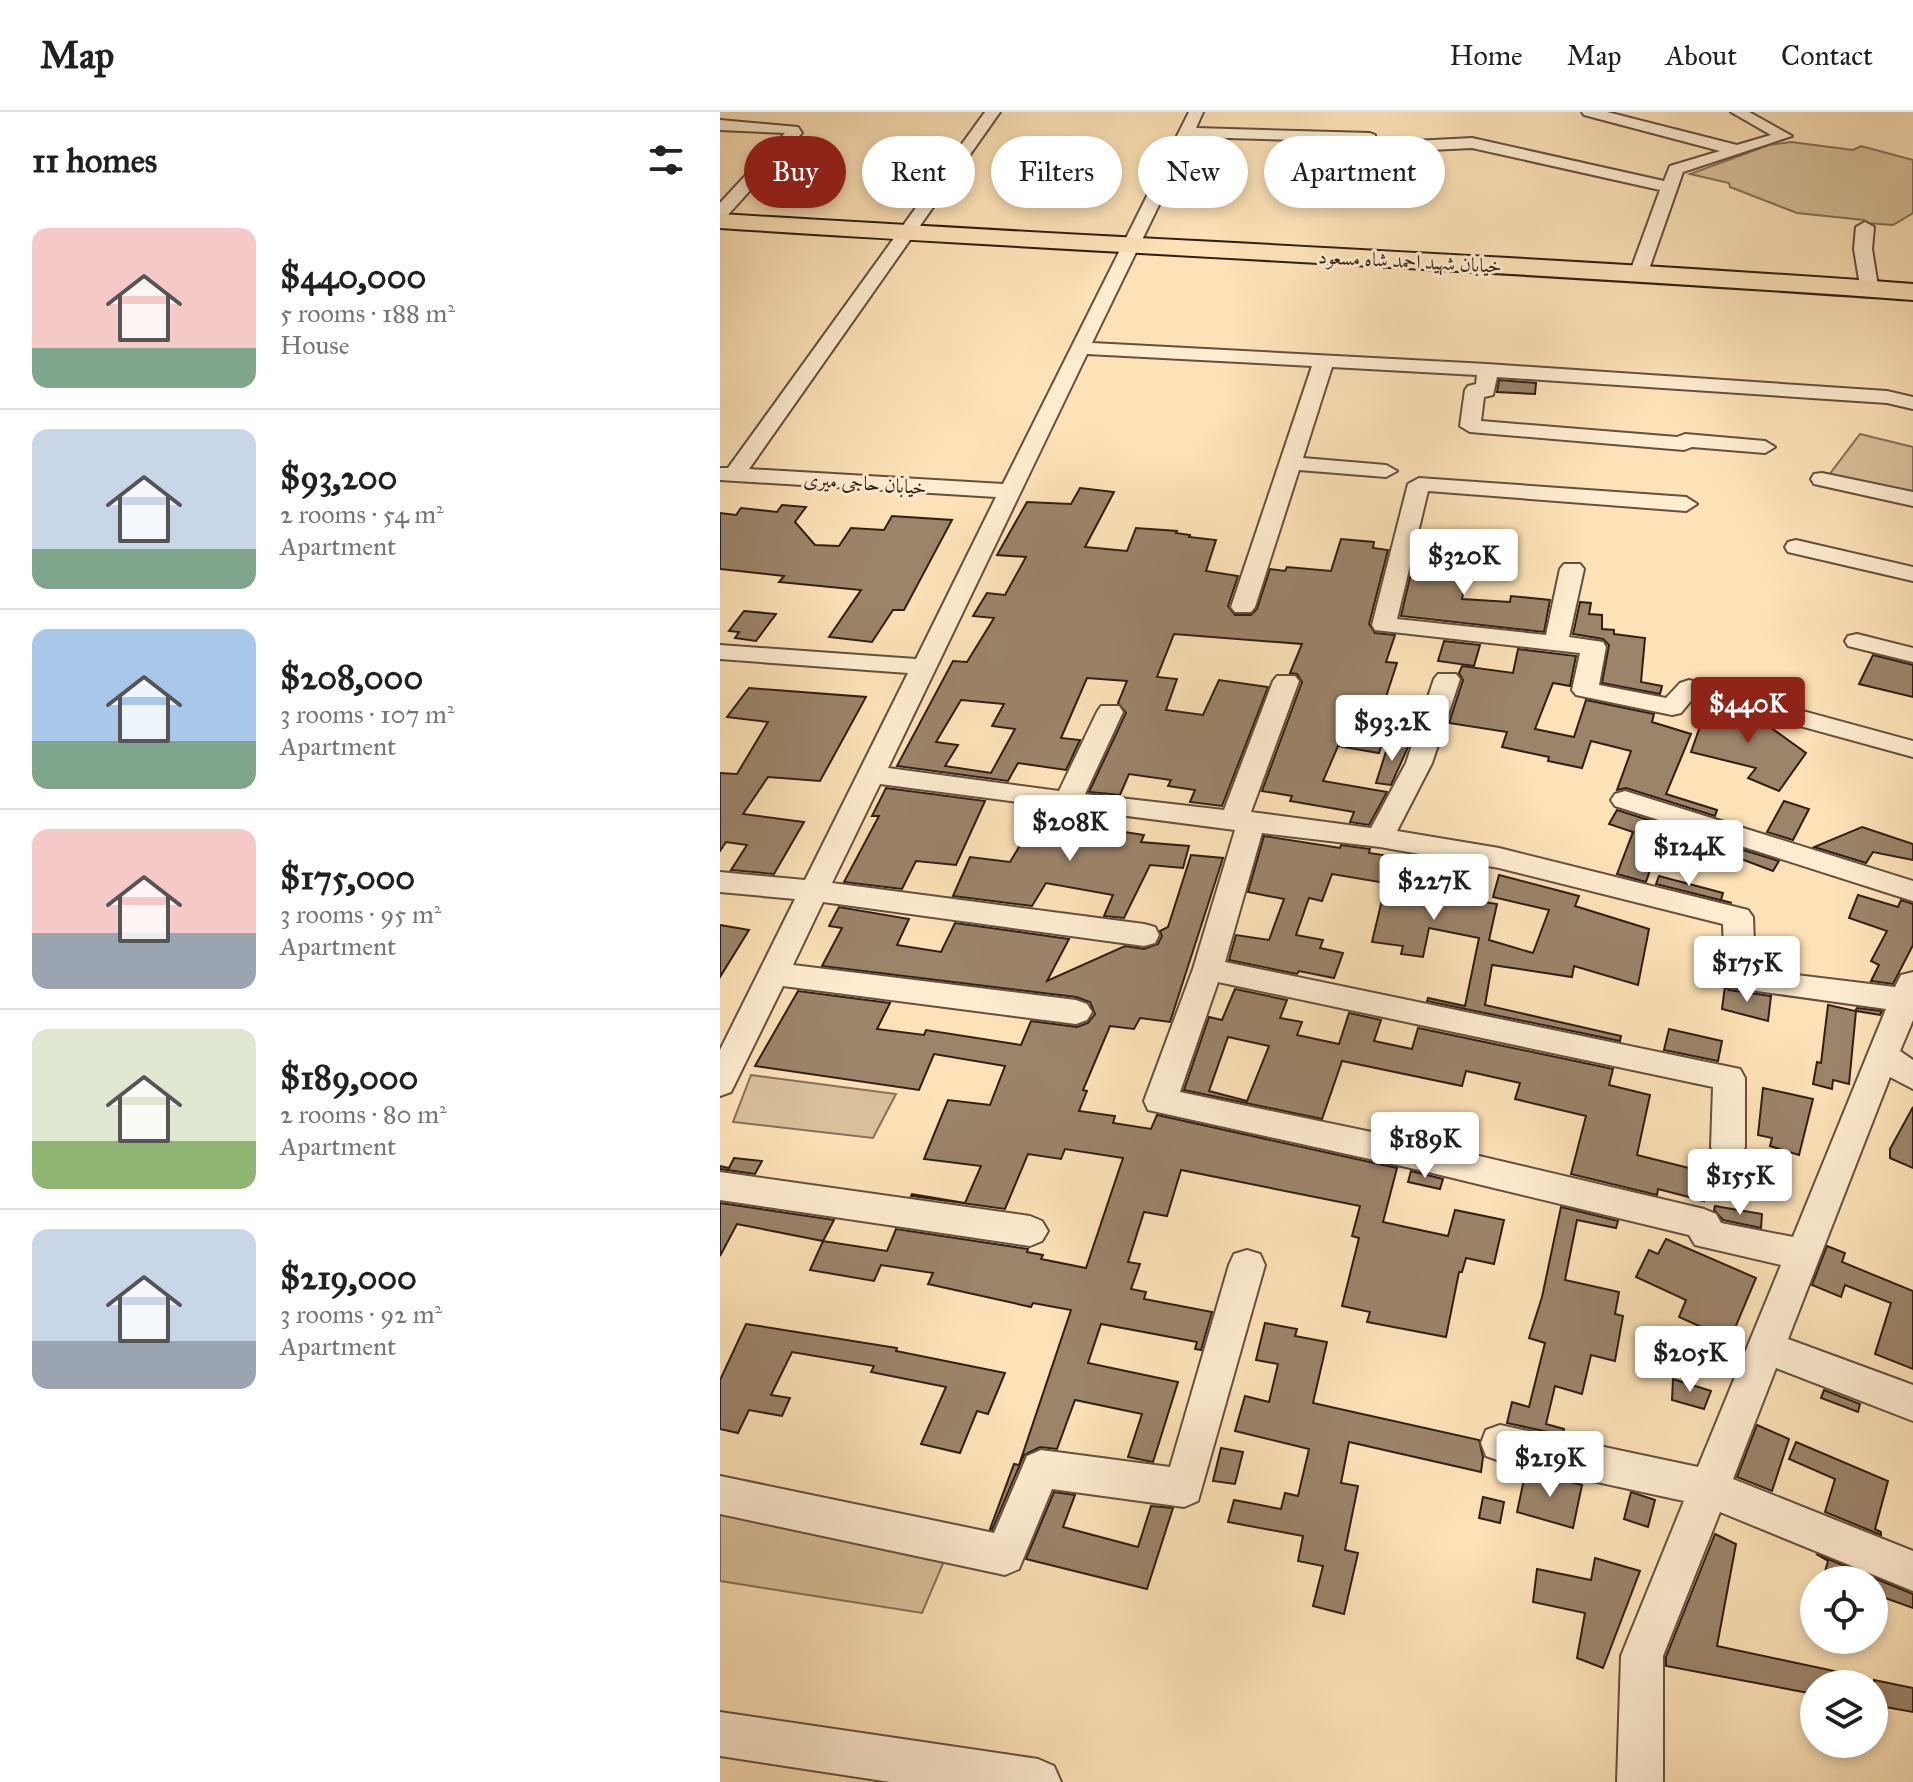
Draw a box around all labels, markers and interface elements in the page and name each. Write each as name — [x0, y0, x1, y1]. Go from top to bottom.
text: Map — [40, 32, 114, 78]
text: Home — [1450, 38, 1523, 73]
text: Map — [1567, 38, 1621, 73]
text: About — [1665, 38, 1737, 73]
text: Contact — [1781, 38, 1873, 73]
chip: Buy — [744, 136, 846, 208]
chip: Rent — [862, 136, 975, 208]
chip: Filters — [991, 136, 1122, 208]
chip: New — [1138, 136, 1248, 208]
chip: Apartment — [1264, 136, 1445, 208]
icon: filters — [644, 138, 688, 182]
text: 11 homes — [32, 140, 157, 181]
street label: خیابان شهید احمد شاه مسعود — [1317, 244, 1503, 279]
text: $440,000 — [280, 256, 426, 297]
icon: home — [96, 260, 192, 356]
text: 5 rooms · 188 m² — [280, 297, 455, 329]
text: House — [280, 329, 350, 361]
text: $93,200 — [280, 457, 397, 498]
icon: home — [96, 461, 192, 557]
street label: خیابان حاجی میری — [803, 467, 927, 499]
text: 2 rooms · 54 m² — [280, 498, 444, 530]
pin: $320K — [1408, 529, 1520, 597]
text: Apartment — [280, 530, 396, 562]
text: $320K — [1428, 539, 1500, 571]
text: $208,000 — [280, 657, 423, 698]
icon: home — [96, 661, 192, 757]
pin: $440K — [1692, 677, 1804, 745]
text: $440K — [1709, 687, 1787, 719]
pin: $93.2K — [1327, 695, 1457, 763]
text: 3 rooms · 107 m² — [280, 698, 455, 730]
text: $93.2K — [1354, 705, 1430, 737]
text: Apartment — [280, 730, 396, 762]
pin: $208K — [1014, 795, 1126, 863]
text: $208K — [1032, 805, 1108, 837]
pin: $124K — [1633, 820, 1745, 888]
text: $124K — [1653, 830, 1725, 862]
pin: $227K — [1378, 854, 1490, 922]
text: $175,000 — [280, 857, 415, 898]
icon: home — [96, 861, 192, 957]
text: $227K — [1398, 864, 1470, 896]
text: 3 rooms · 95 m² — [280, 898, 441, 930]
text: Apartment — [280, 930, 396, 962]
pin: $175K — [1691, 936, 1803, 1004]
text: $175K — [1712, 946, 1782, 978]
text: $189,000 — [280, 1057, 418, 1098]
icon: home — [96, 1061, 192, 1157]
text: 2 rooms · 80 m² — [280, 1098, 447, 1130]
pin: $189K — [1369, 1112, 1481, 1180]
text: $189K — [1389, 1122, 1461, 1154]
text: Apartment — [280, 1130, 396, 1162]
pin: $155K — [1684, 1149, 1796, 1217]
text: $155K — [1706, 1159, 1774, 1191]
text: $219,000 — [280, 1257, 417, 1298]
icon: home — [96, 1261, 192, 1357]
text: 3 rooms · 92 m² — [280, 1298, 442, 1330]
pin: $205K — [1634, 1326, 1746, 1394]
text: Apartment — [280, 1330, 396, 1362]
text: $205K — [1653, 1336, 1727, 1368]
pin: $219K — [1494, 1431, 1606, 1499]
text: $219K — [1515, 1441, 1585, 1473]
map controls — [1800, 1566, 1888, 1758]
button: locate — [1800, 1566, 1888, 1654]
button: layers — [1800, 1670, 1888, 1758]

